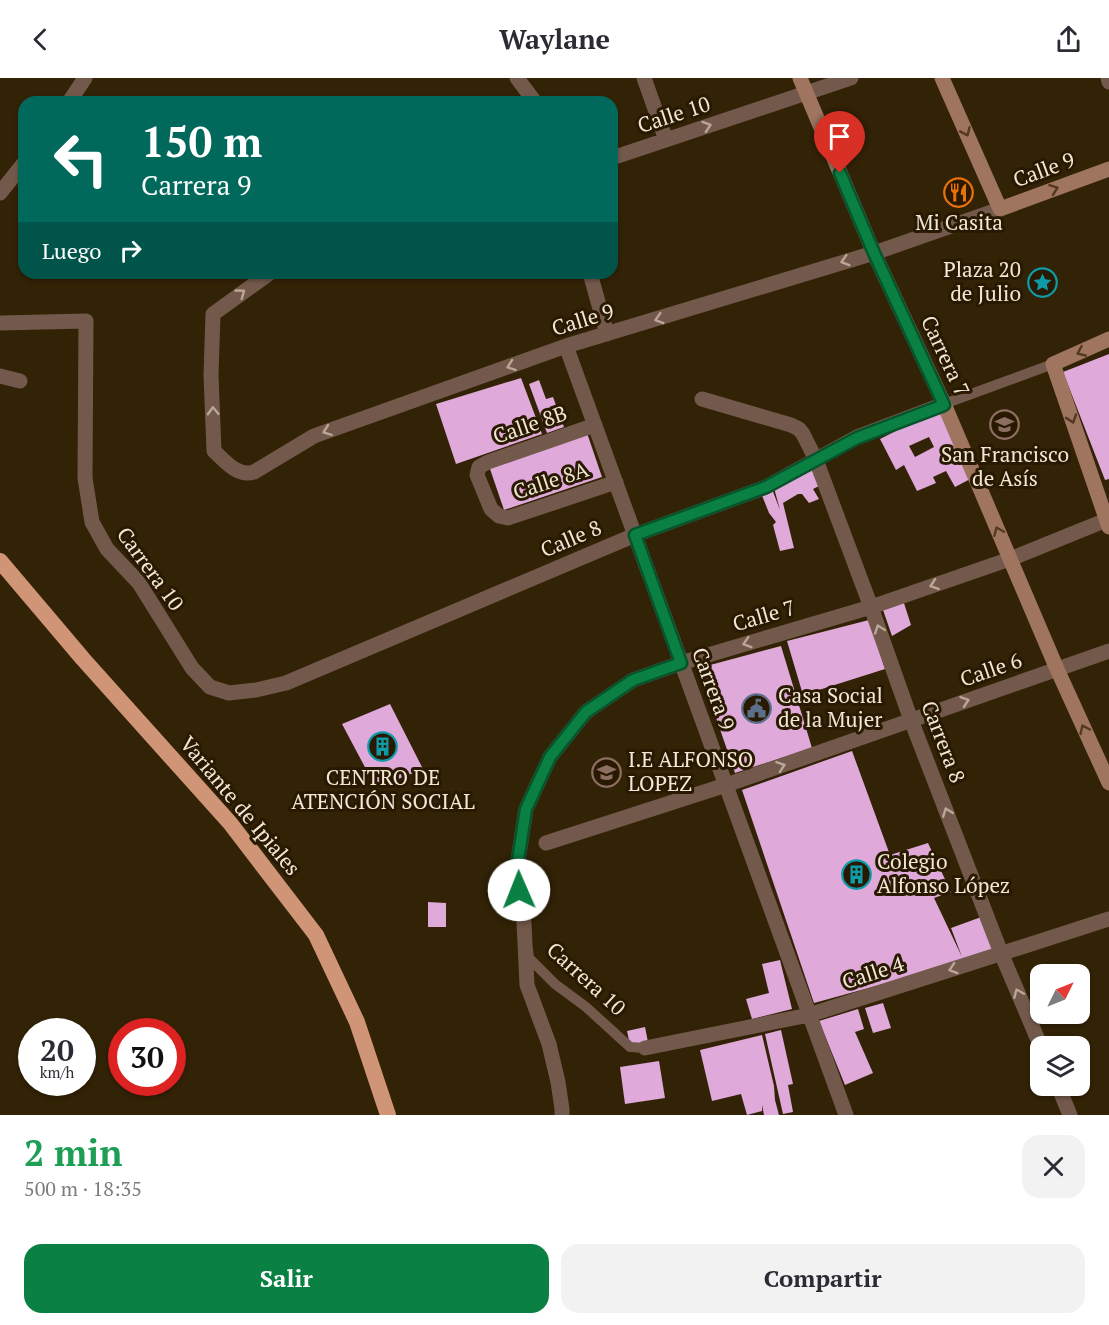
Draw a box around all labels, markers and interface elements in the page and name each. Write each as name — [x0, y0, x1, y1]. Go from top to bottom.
text: Waylane — [499, 21, 610, 57]
icon: back — [24, 23, 57, 56]
icon: share — [1052, 23, 1085, 56]
street label: Calle 10 — [634, 89, 714, 139]
pin — [814, 111, 865, 173]
text: 150 m — [141, 113, 262, 169]
icon: left — [42, 120, 120, 198]
icon: arrive — [823, 120, 856, 153]
one-way arrow — [701, 121, 712, 134]
one-way arrow — [959, 125, 971, 136]
street label: Calle 9 — [1009, 145, 1078, 193]
text: Carrera 9 — [141, 167, 251, 203]
restaurant icon: Mi Casita — [943, 176, 975, 208]
one-way arrow — [1048, 184, 1059, 196]
place label: Mi Casita — [915, 208, 1003, 236]
icon: right — [114, 234, 147, 267]
text: Luego — [42, 236, 102, 265]
one-way arrow — [840, 254, 851, 267]
place label: Plaza 20 de Julio — [943, 255, 1021, 307]
place icon: Plaza 20 de Julio — [1026, 266, 1058, 298]
one-way arrow — [235, 290, 246, 301]
street label: Calle 9 — [548, 296, 617, 342]
one-way arrow — [654, 311, 665, 324]
street label: Carrera 7 — [915, 311, 977, 400]
one-way arrow — [1076, 344, 1087, 356]
one-way arrow — [506, 358, 517, 371]
street label: Calle 8B — [489, 398, 570, 450]
one-way arrow — [206, 406, 219, 415]
school or university icon: San Francisco de Asís — [989, 408, 1021, 440]
one-way arrow — [1064, 413, 1077, 424]
one-way arrow — [323, 424, 333, 437]
place label: San Francisco de Asís — [941, 440, 1069, 492]
street label: Calle 8A — [509, 454, 593, 505]
street label: Calle 8 — [536, 513, 605, 563]
street label: Carrera 10 — [111, 521, 191, 616]
one-way arrow — [993, 527, 1005, 538]
one-way arrow — [929, 578, 940, 591]
street label: Calle 7 — [729, 593, 798, 637]
one-way arrow — [874, 624, 887, 635]
one-way arrow — [742, 636, 753, 648]
street label: Carrera 9 — [686, 644, 742, 734]
street label: Calle 6 — [956, 645, 1025, 693]
place label: Casa Social de la Mujer — [778, 681, 883, 733]
public building icon: Casa Social de la Mujer — [741, 692, 773, 724]
one-way arrow — [959, 696, 970, 709]
street label: Carrera 8 — [915, 697, 972, 787]
one-way arrow — [1080, 725, 1092, 736]
street label: Variante de Ipiales — [174, 730, 307, 881]
building icon: CENTRO DE ATENCIÓN SOCIAL — [367, 731, 399, 763]
place label: I.E ALFONSO LOPEZ — [628, 745, 753, 797]
school or university icon: I.E ALFONSO LOPEZ — [591, 756, 623, 788]
one-way arrow — [775, 760, 786, 773]
place label: CENTRO DE ATENCIÓN SOCIAL — [291, 763, 475, 815]
one-way arrow — [942, 807, 954, 818]
place label: Colegio Alfonso López — [877, 847, 1010, 899]
position arrow — [487, 858, 551, 922]
building icon: Colegio Alfonso López — [840, 858, 872, 890]
street label: Carrera 10 — [541, 935, 632, 1021]
street label: Calle 4 — [838, 949, 908, 995]
one-way arrow — [948, 961, 959, 974]
north arrow — [1030, 964, 1090, 1024]
map controls — [1030, 964, 1090, 1096]
one-way arrow — [1013, 989, 1025, 1000]
speed limit sign: 30 — [108, 1018, 186, 1096]
text: 20 — [40, 1030, 74, 1070]
button: layers — [1030, 1036, 1090, 1096]
text: km/h — [40, 1062, 74, 1082]
text: 2 min — [24, 1129, 122, 1176]
button: close — [1022, 1135, 1085, 1198]
text: 500 m · 18:35 — [24, 1175, 142, 1202]
button: Salir — [24, 1244, 549, 1313]
button: Compartir — [561, 1244, 1085, 1313]

